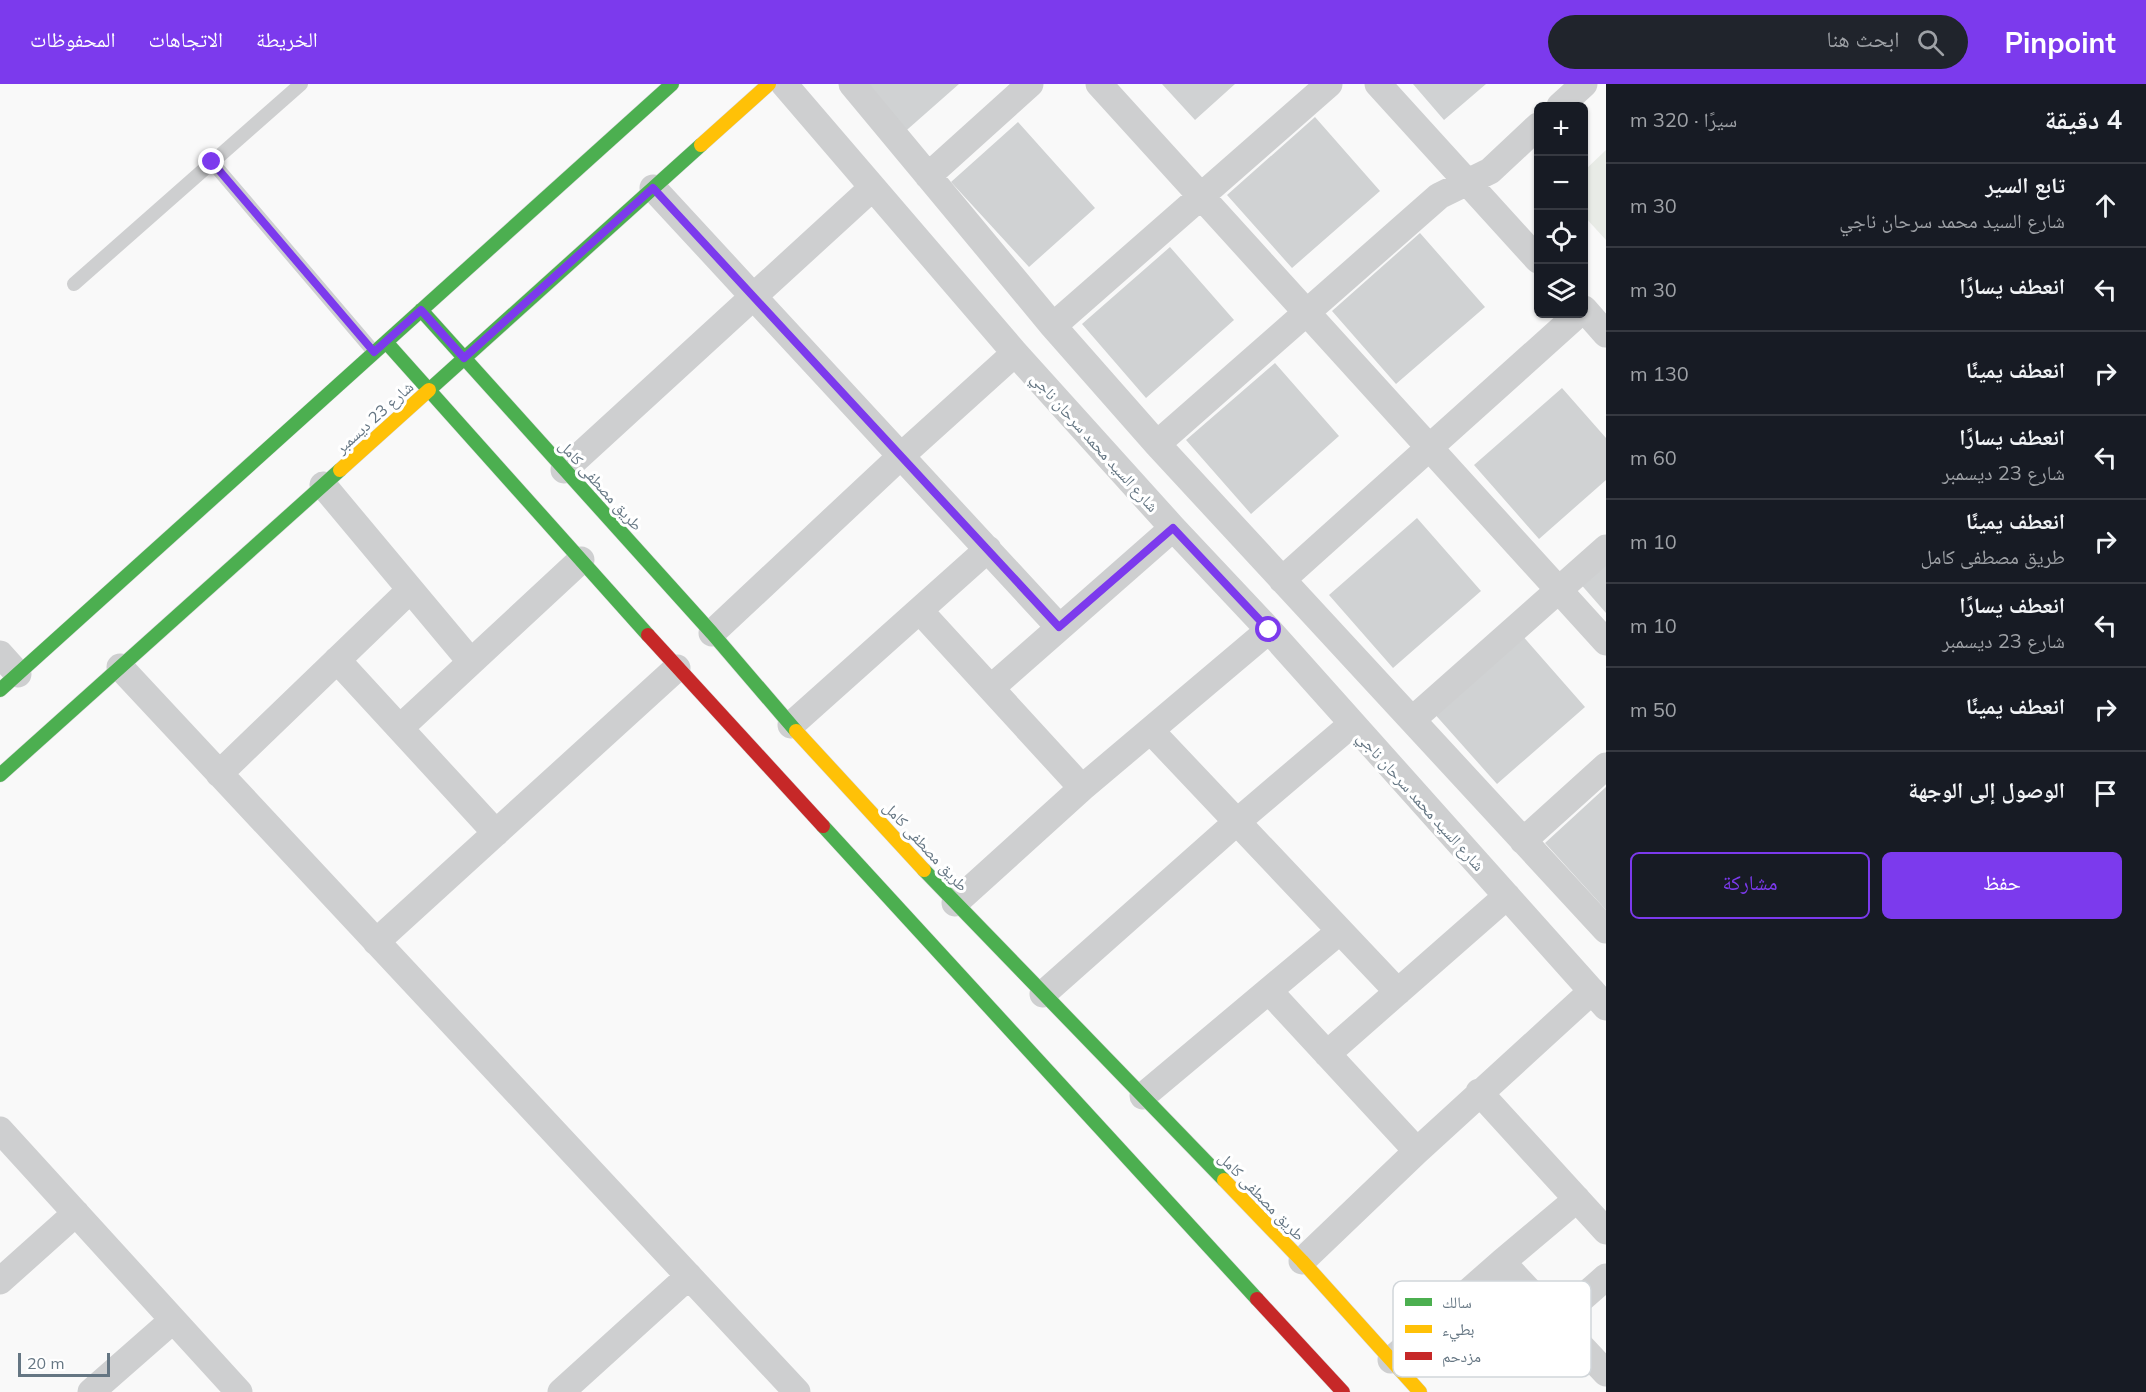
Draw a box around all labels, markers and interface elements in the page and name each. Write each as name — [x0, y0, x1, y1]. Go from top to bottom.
search box — [1548, 15, 1968, 69]
text: ابحث هنا — [1827, 25, 1899, 53]
text: Pinpoint — [2004, 25, 2116, 60]
text: المحفوظات — [30, 26, 115, 52]
text: الاتجاهات — [148, 26, 223, 52]
text: الخريطة — [256, 26, 318, 52]
icon: search — [1914, 26, 1947, 59]
map controls — [1534, 102, 1588, 318]
button: + — [1534, 102, 1588, 156]
text: 4 دقيقة — [2045, 103, 2122, 136]
text: سيرًا · 320 m — [1630, 107, 1737, 132]
route end — [198, 148, 224, 174]
button: − — [1534, 156, 1588, 210]
text: تابع السير — [1986, 171, 2065, 199]
icon: ahead — [2089, 189, 2122, 222]
text: 30 m — [1630, 193, 1677, 218]
text: شارع السيد محمد سرحان ناجي — [1839, 208, 2065, 233]
button: locate — [1534, 210, 1588, 264]
button: layers — [1534, 264, 1588, 318]
text: انعطف يسارًا — [1959, 272, 2065, 300]
icon: left — [2089, 273, 2122, 306]
text: 30 m — [1630, 277, 1677, 302]
text: انعطف يمينًا — [1966, 356, 2065, 384]
icon: right — [2089, 357, 2122, 390]
text: 130 m — [1630, 361, 1689, 386]
street label: شارع السيد محمد سرحان ناجي — [1025, 368, 1163, 518]
street label: شارع 23 ديسمبر — [330, 377, 418, 459]
text: انعطف يسارًا — [1959, 423, 2065, 451]
street label: طريق مصطفى كامل — [554, 435, 647, 535]
icon: left — [2089, 441, 2122, 474]
text: 60 m — [1630, 445, 1677, 470]
text: شارع 23 ديسمبر — [1942, 460, 2065, 485]
text: انعطف يمينًا — [1966, 507, 2065, 535]
icon: right — [2089, 525, 2122, 558]
text: 10 m — [1630, 529, 1677, 554]
text: طريق مصطفى كامل — [1921, 544, 2065, 569]
text: انعطف يسارًا — [1959, 591, 2065, 619]
icon: left — [2089, 609, 2122, 642]
text: 10 m — [1630, 613, 1677, 638]
route start — [1255, 616, 1281, 642]
text: شارع 23 ديسمبر — [1942, 628, 2065, 653]
text: انعطف يمينًا — [1966, 692, 2065, 720]
icon: right — [2089, 693, 2122, 726]
text: 50 m — [1630, 697, 1677, 722]
street label: شارع السيد محمد سرحان ناجي — [1351, 727, 1489, 877]
text: الوصول إلى الوجهة — [1908, 776, 2065, 804]
icon: arrive — [2089, 777, 2122, 810]
street label: طريق مصطفى كامل — [879, 797, 973, 896]
button: مشاركة — [1630, 852, 1870, 919]
button: حفظ — [1882, 852, 2122, 919]
street label: طريق مصطفى كامل — [1214, 1147, 1309, 1245]
legend — [1393, 1281, 1591, 1377]
text: سالك — [1442, 1292, 1472, 1312]
text: بطيء — [1442, 1319, 1474, 1342]
text: مزدحم — [1442, 1346, 1481, 1367]
scale bar — [18, 1350, 110, 1378]
text: 20 m — [27, 1353, 64, 1373]

